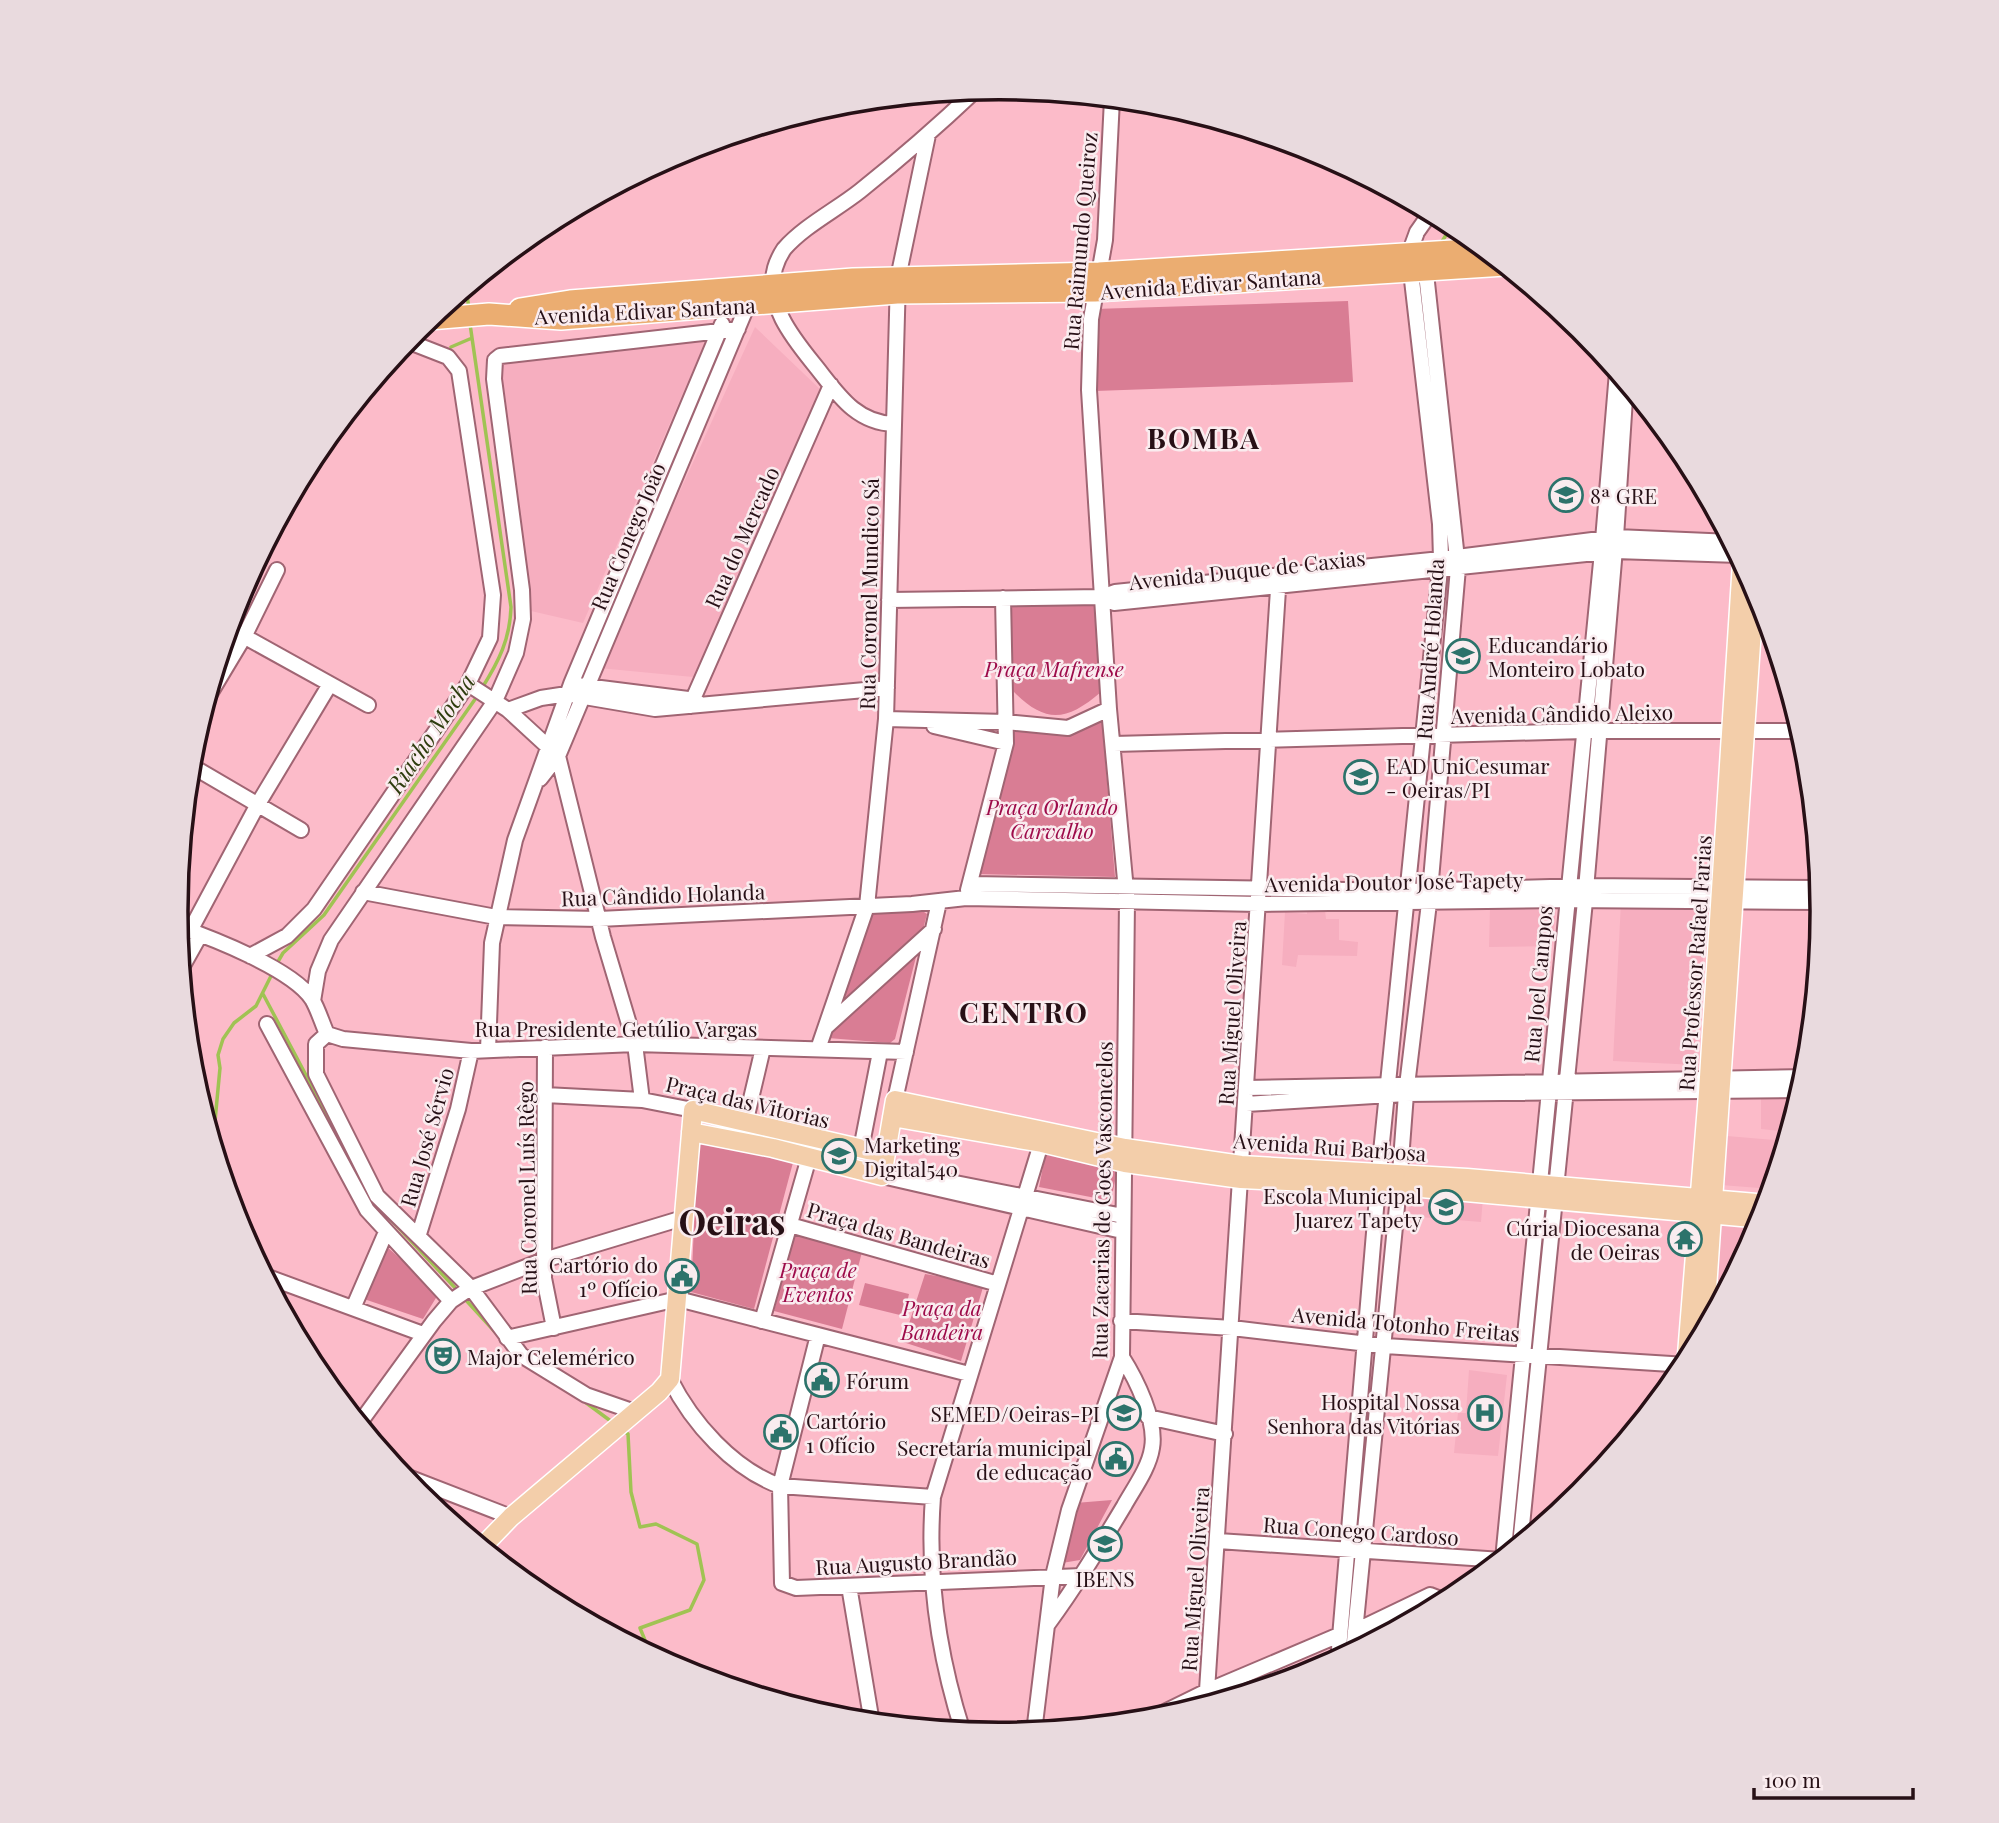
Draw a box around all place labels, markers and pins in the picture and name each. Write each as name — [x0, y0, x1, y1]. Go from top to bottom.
school or university icon: 8ª GRE — [1547, 476, 1585, 514]
place label: 8ª GRE — [1590, 481, 1657, 509]
place label: Educandário Monteiro Lobato — [1488, 630, 1645, 682]
school or university icon: Educandário Monteiro Lobato — [1444, 637, 1482, 675]
place label: EAD UniCesumar - Oeiras/PI — [1386, 751, 1550, 803]
school or university icon: EAD UniCesumar - Oeiras/PI — [1342, 758, 1380, 796]
place label: Marketing Digital540 — [864, 1130, 960, 1182]
school or university icon: Marketing Digital540 — [820, 1137, 858, 1175]
place label: Escola Municipal Juarez Tapety — [1263, 1181, 1422, 1233]
school or university icon: Escola Municipal Juarez Tapety — [1427, 1188, 1465, 1226]
place label: Cúria Diocesana de Oeiras — [1506, 1213, 1661, 1265]
temple icon: Cúria Diocesana de Oeiras — [1666, 1220, 1704, 1258]
place label: Cartório do 1º Ofício — [549, 1250, 658, 1302]
public building icon: Cartório do 1º Ofício — [663, 1257, 701, 1295]
theatre icon: Major Celemérico — [424, 1337, 462, 1375]
place label: Major Celemérico — [467, 1342, 635, 1370]
public building icon: Fórum — [803, 1361, 841, 1399]
place label: Fórum — [846, 1366, 909, 1394]
place label: Hospital Nossa Senhora das Vitórias — [1267, 1387, 1461, 1439]
school or university icon: SEMED/Oeiras-PI — [1105, 1394, 1143, 1432]
hospital icon: Hospital Nossa Senhora das Vitórias — [1466, 1394, 1504, 1432]
place label: SEMED/Oeiras-PI — [930, 1399, 1100, 1427]
place label: Cartório 1 Ofício — [806, 1406, 886, 1458]
public building icon: Cartório 1 Ofício — [762, 1413, 800, 1451]
place label: Secretaría municipal de educação — [897, 1433, 1092, 1485]
public building icon: Secretaría municipal de educação — [1097, 1440, 1135, 1478]
school or university icon: IBENS — [1086, 1525, 1124, 1563]
place label: IBENS — [1075, 1564, 1135, 1592]

